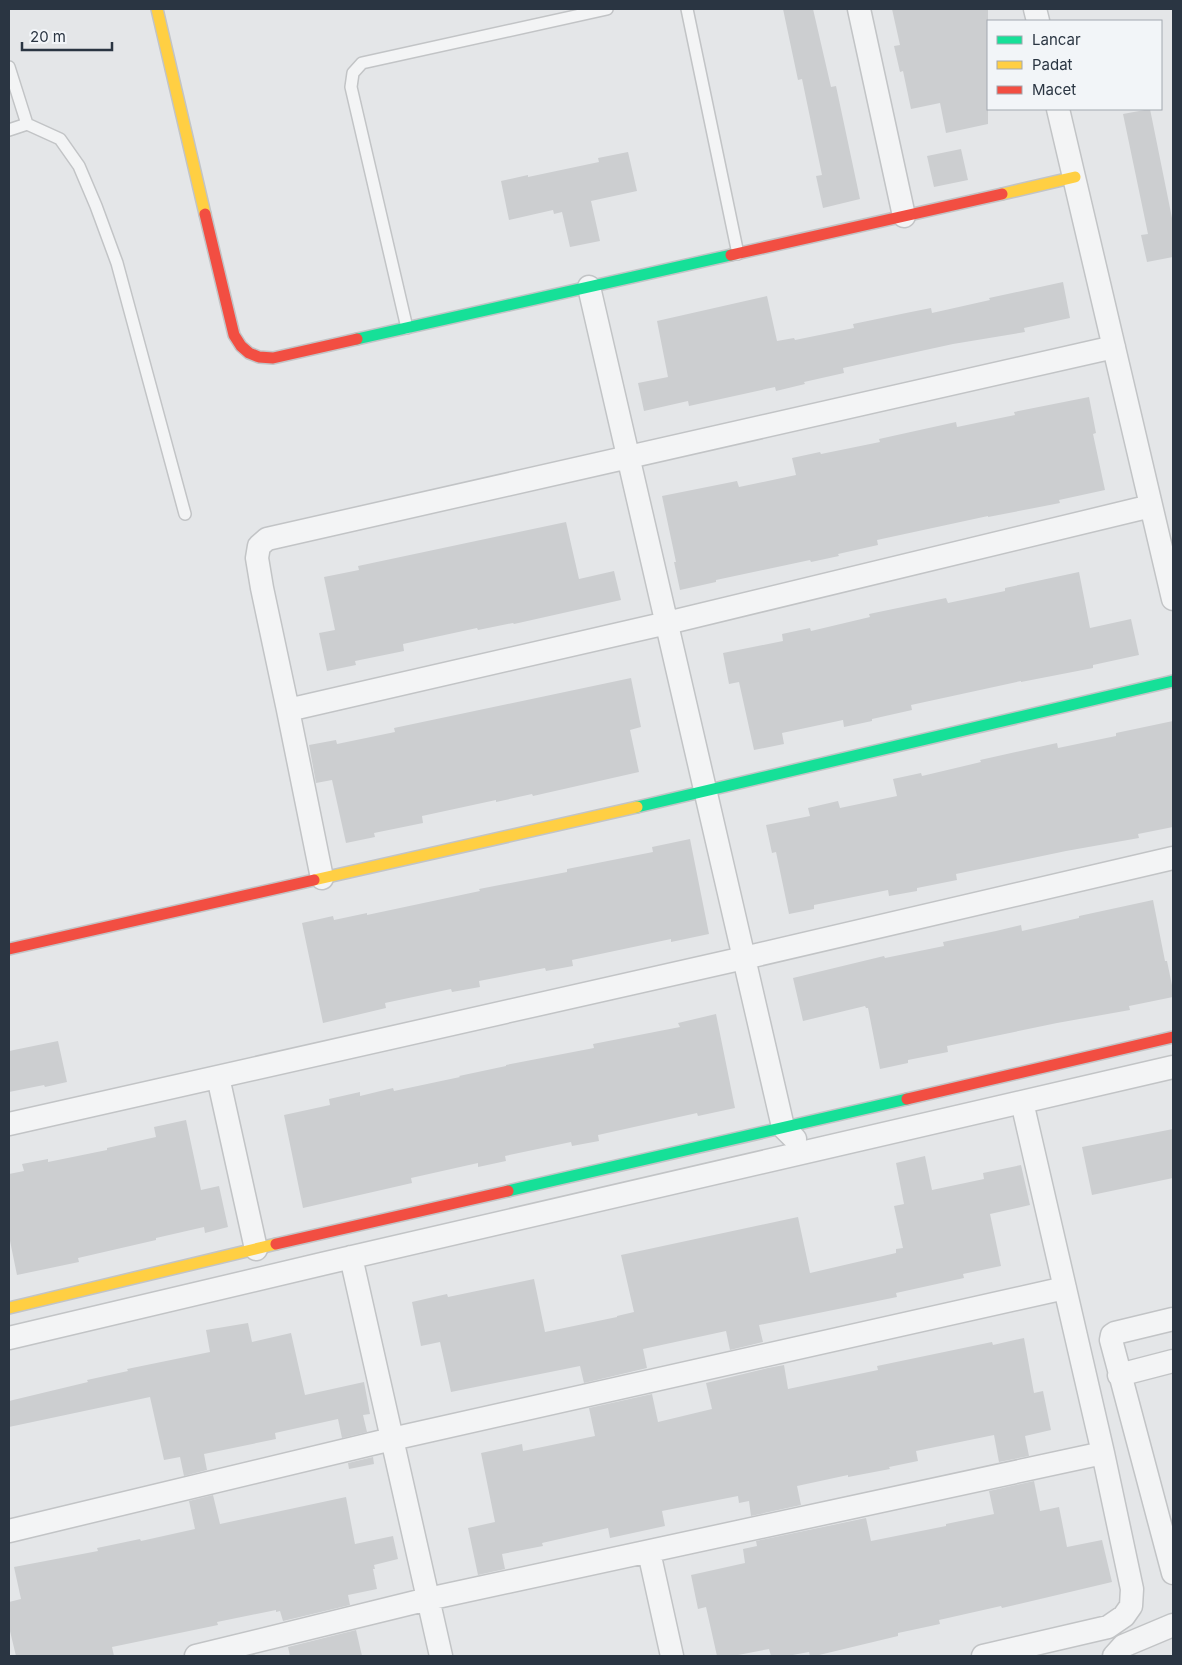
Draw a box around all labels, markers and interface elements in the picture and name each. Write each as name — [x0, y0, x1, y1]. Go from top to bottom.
scale bar — [22, 20, 112, 52]
legend — [987, 20, 1162, 110]
text: 20 m — [30, 27, 66, 46]
text: Lancar — [1032, 30, 1081, 49]
text: Padat — [1032, 55, 1073, 74]
text: Macet — [1032, 80, 1076, 99]

